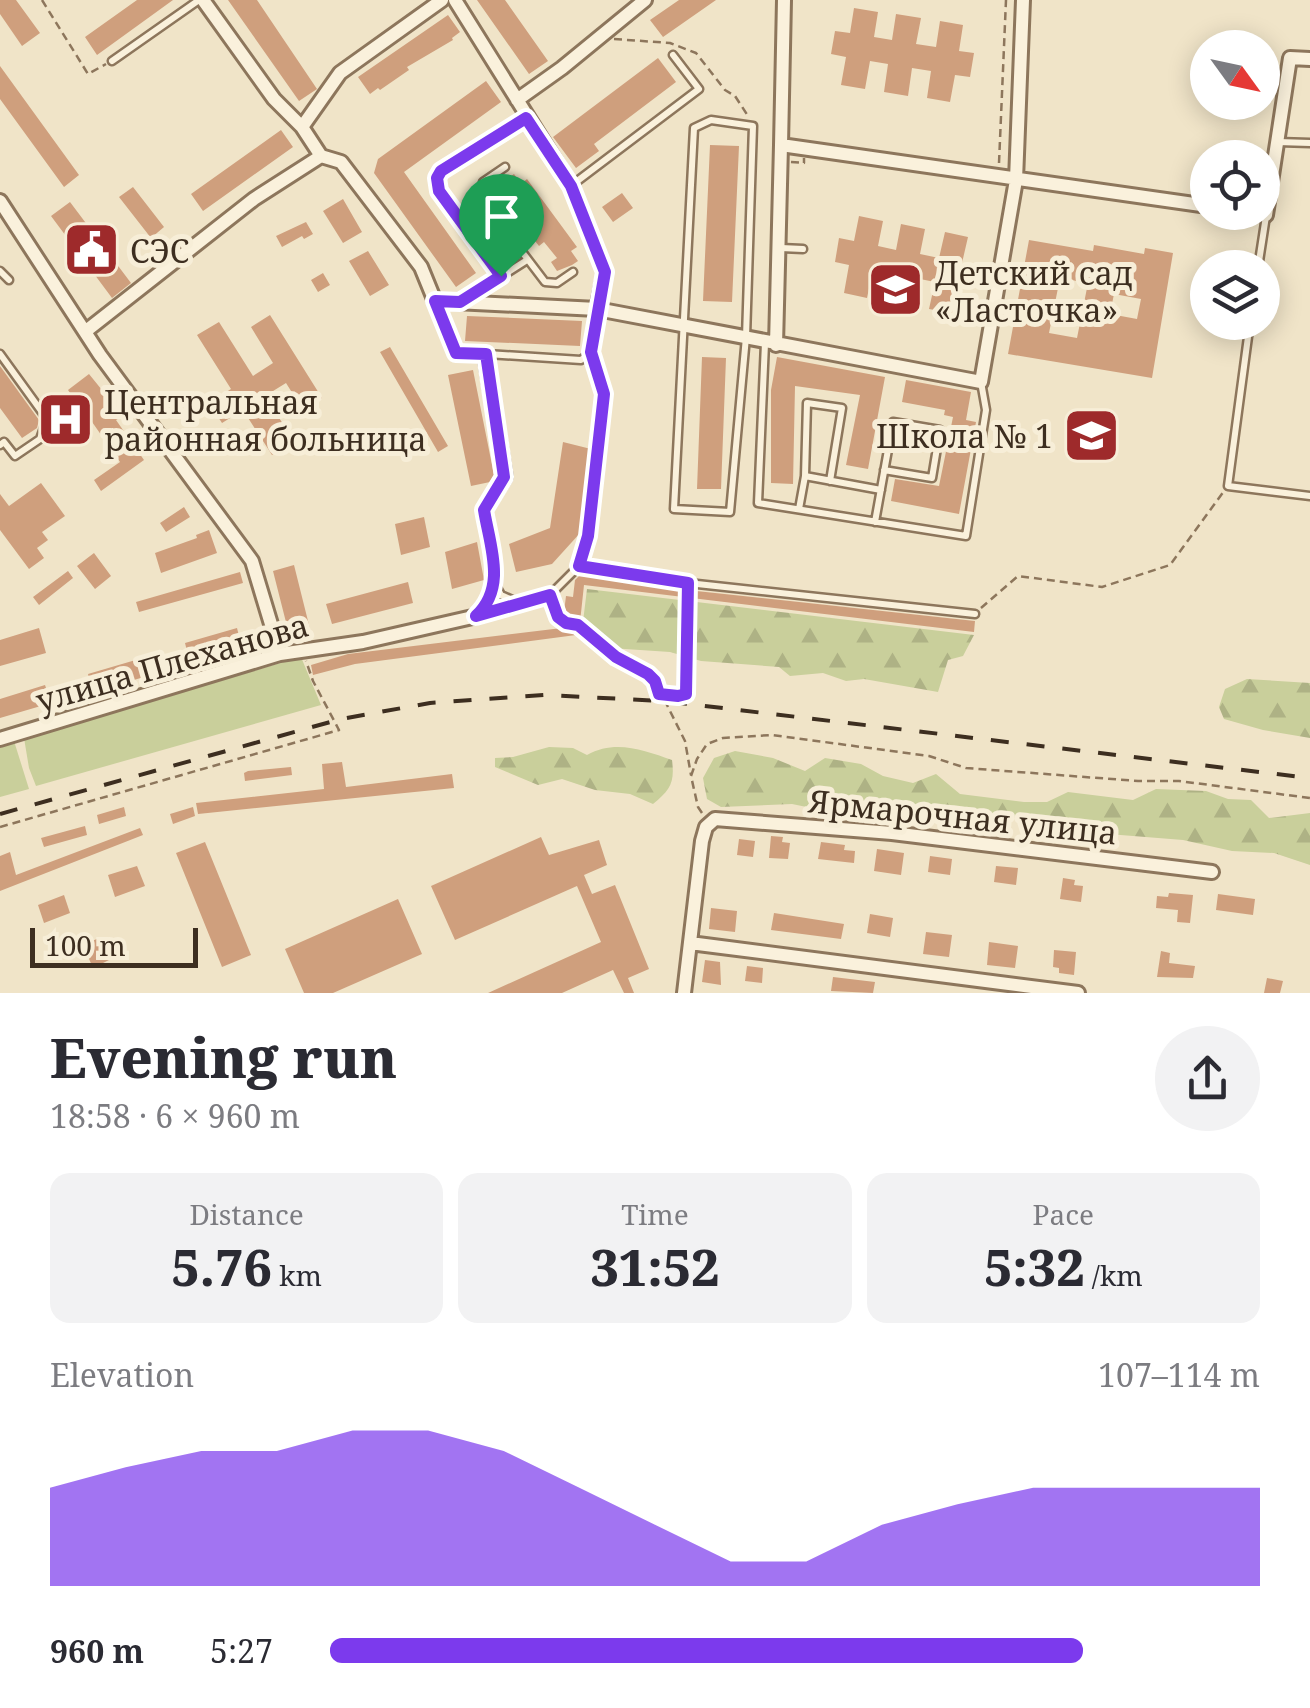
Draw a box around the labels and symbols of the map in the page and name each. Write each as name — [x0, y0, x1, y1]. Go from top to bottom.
north arrow — [1190, 30, 1280, 120]
pin — [459, 174, 544, 277]
public building icon: СЭС — [61, 220, 121, 280]
place label: СЭС — [130, 229, 189, 272]
place label: Детский сад «Ласточка» — [935, 251, 1133, 331]
school or university icon: Детский сад «Ласточка» — [866, 260, 926, 320]
place label: Центральная районная больница — [104, 380, 427, 460]
hospital icon: Центральная районная больница — [35, 389, 95, 449]
school or university icon: Школа № 1 — [1062, 405, 1122, 465]
place label: Школа № 1 — [876, 414, 1053, 457]
street label: улица Плеханова — [31, 603, 313, 721]
street label: Ярмарочная улица — [806, 778, 1119, 854]
scale bar — [30, 923, 198, 968]

